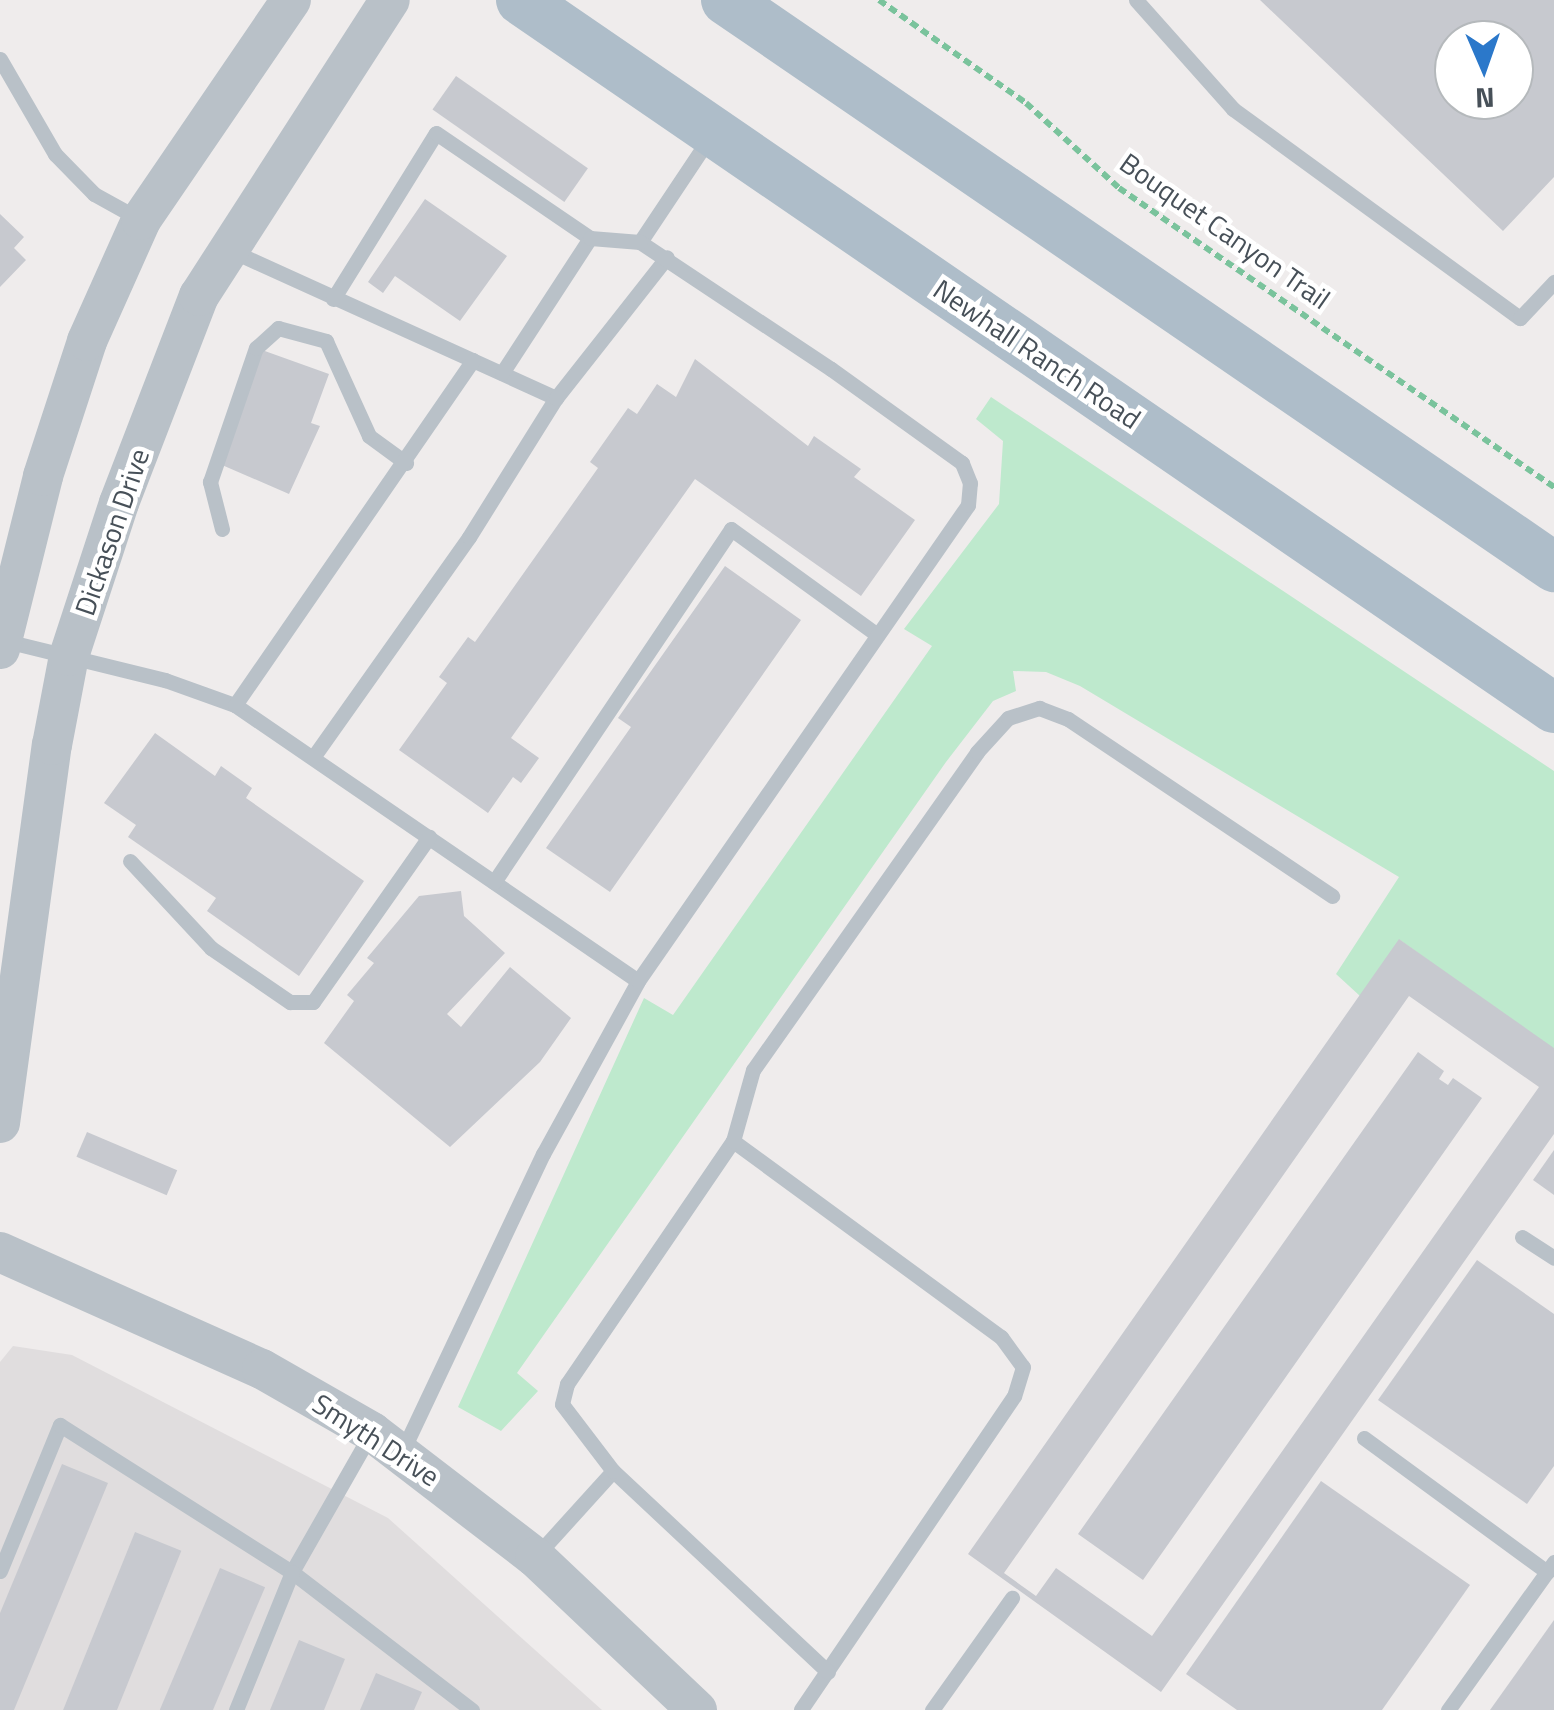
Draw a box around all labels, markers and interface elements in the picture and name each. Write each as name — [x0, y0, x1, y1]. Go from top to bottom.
north arrow — [1434, 20, 1534, 120]
text: N — [1475, 77, 1495, 120]
street label: Bouquet Canyon Trail — [1114, 146, 1336, 316]
street label: Newhall Ranch Road — [927, 272, 1147, 436]
street label: Dickason Drive — [68, 444, 156, 620]
street label: Smyth Drive — [306, 1387, 446, 1493]

